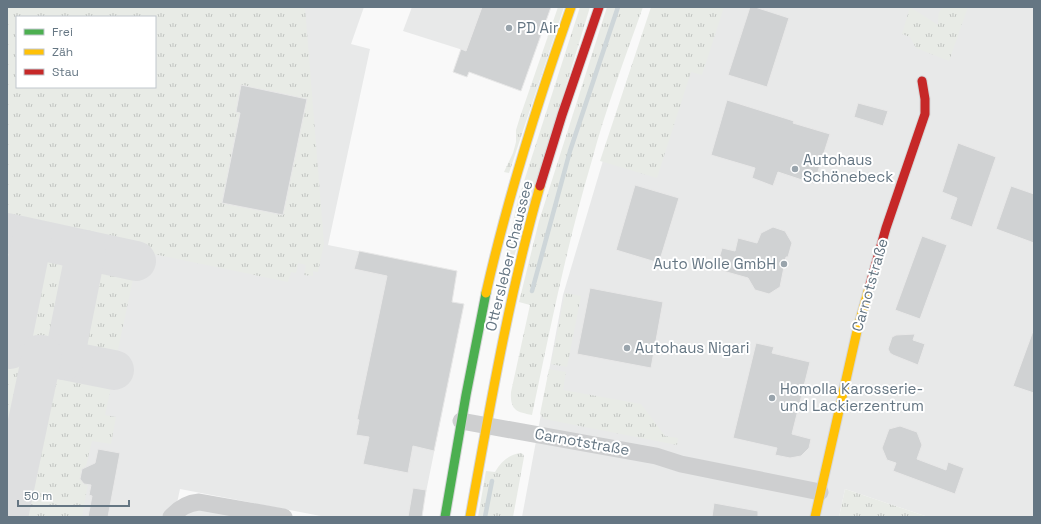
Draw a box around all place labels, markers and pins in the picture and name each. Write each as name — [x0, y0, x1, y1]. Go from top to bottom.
place label: PD Air — [517, 18, 559, 37]
marker: PD Air — [504, 23, 514, 33]
place label: Autohaus Schönebeck — [803, 150, 893, 186]
marker: Autohaus Schönebeck — [790, 164, 800, 174]
place label: Auto Wolle GmbH — [653, 254, 776, 273]
marker: Auto Wolle GmbH — [779, 259, 789, 269]
place label: Autohaus Nigari — [635, 338, 749, 357]
marker: Autohaus Nigari — [622, 343, 632, 353]
place label: Homolla Karosserie- und Lackierzentrum — [780, 379, 924, 415]
marker: Homolla Karosserie- und Lackierzentrum — [767, 393, 777, 403]

